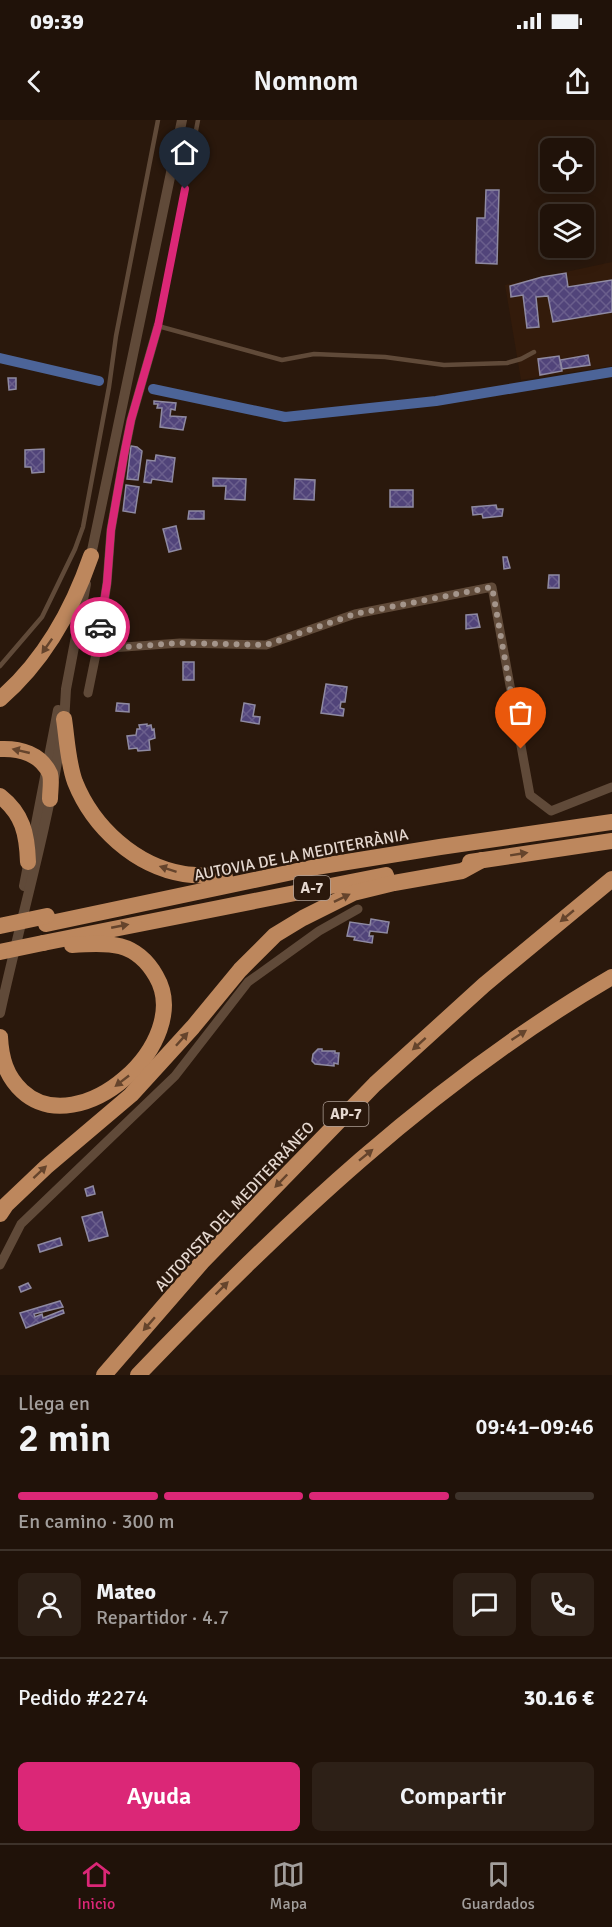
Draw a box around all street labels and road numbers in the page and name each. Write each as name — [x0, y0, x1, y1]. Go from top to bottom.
street label: AUTOVIA DE LA MEDITERRÀNIA — [192, 824, 410, 886]
road number: A-7 — [294, 876, 330, 900]
road number: AP-7 — [324, 1102, 368, 1126]
street label: AUTOPISTA DEL MEDITERRÁNEO — [151, 1118, 319, 1296]

